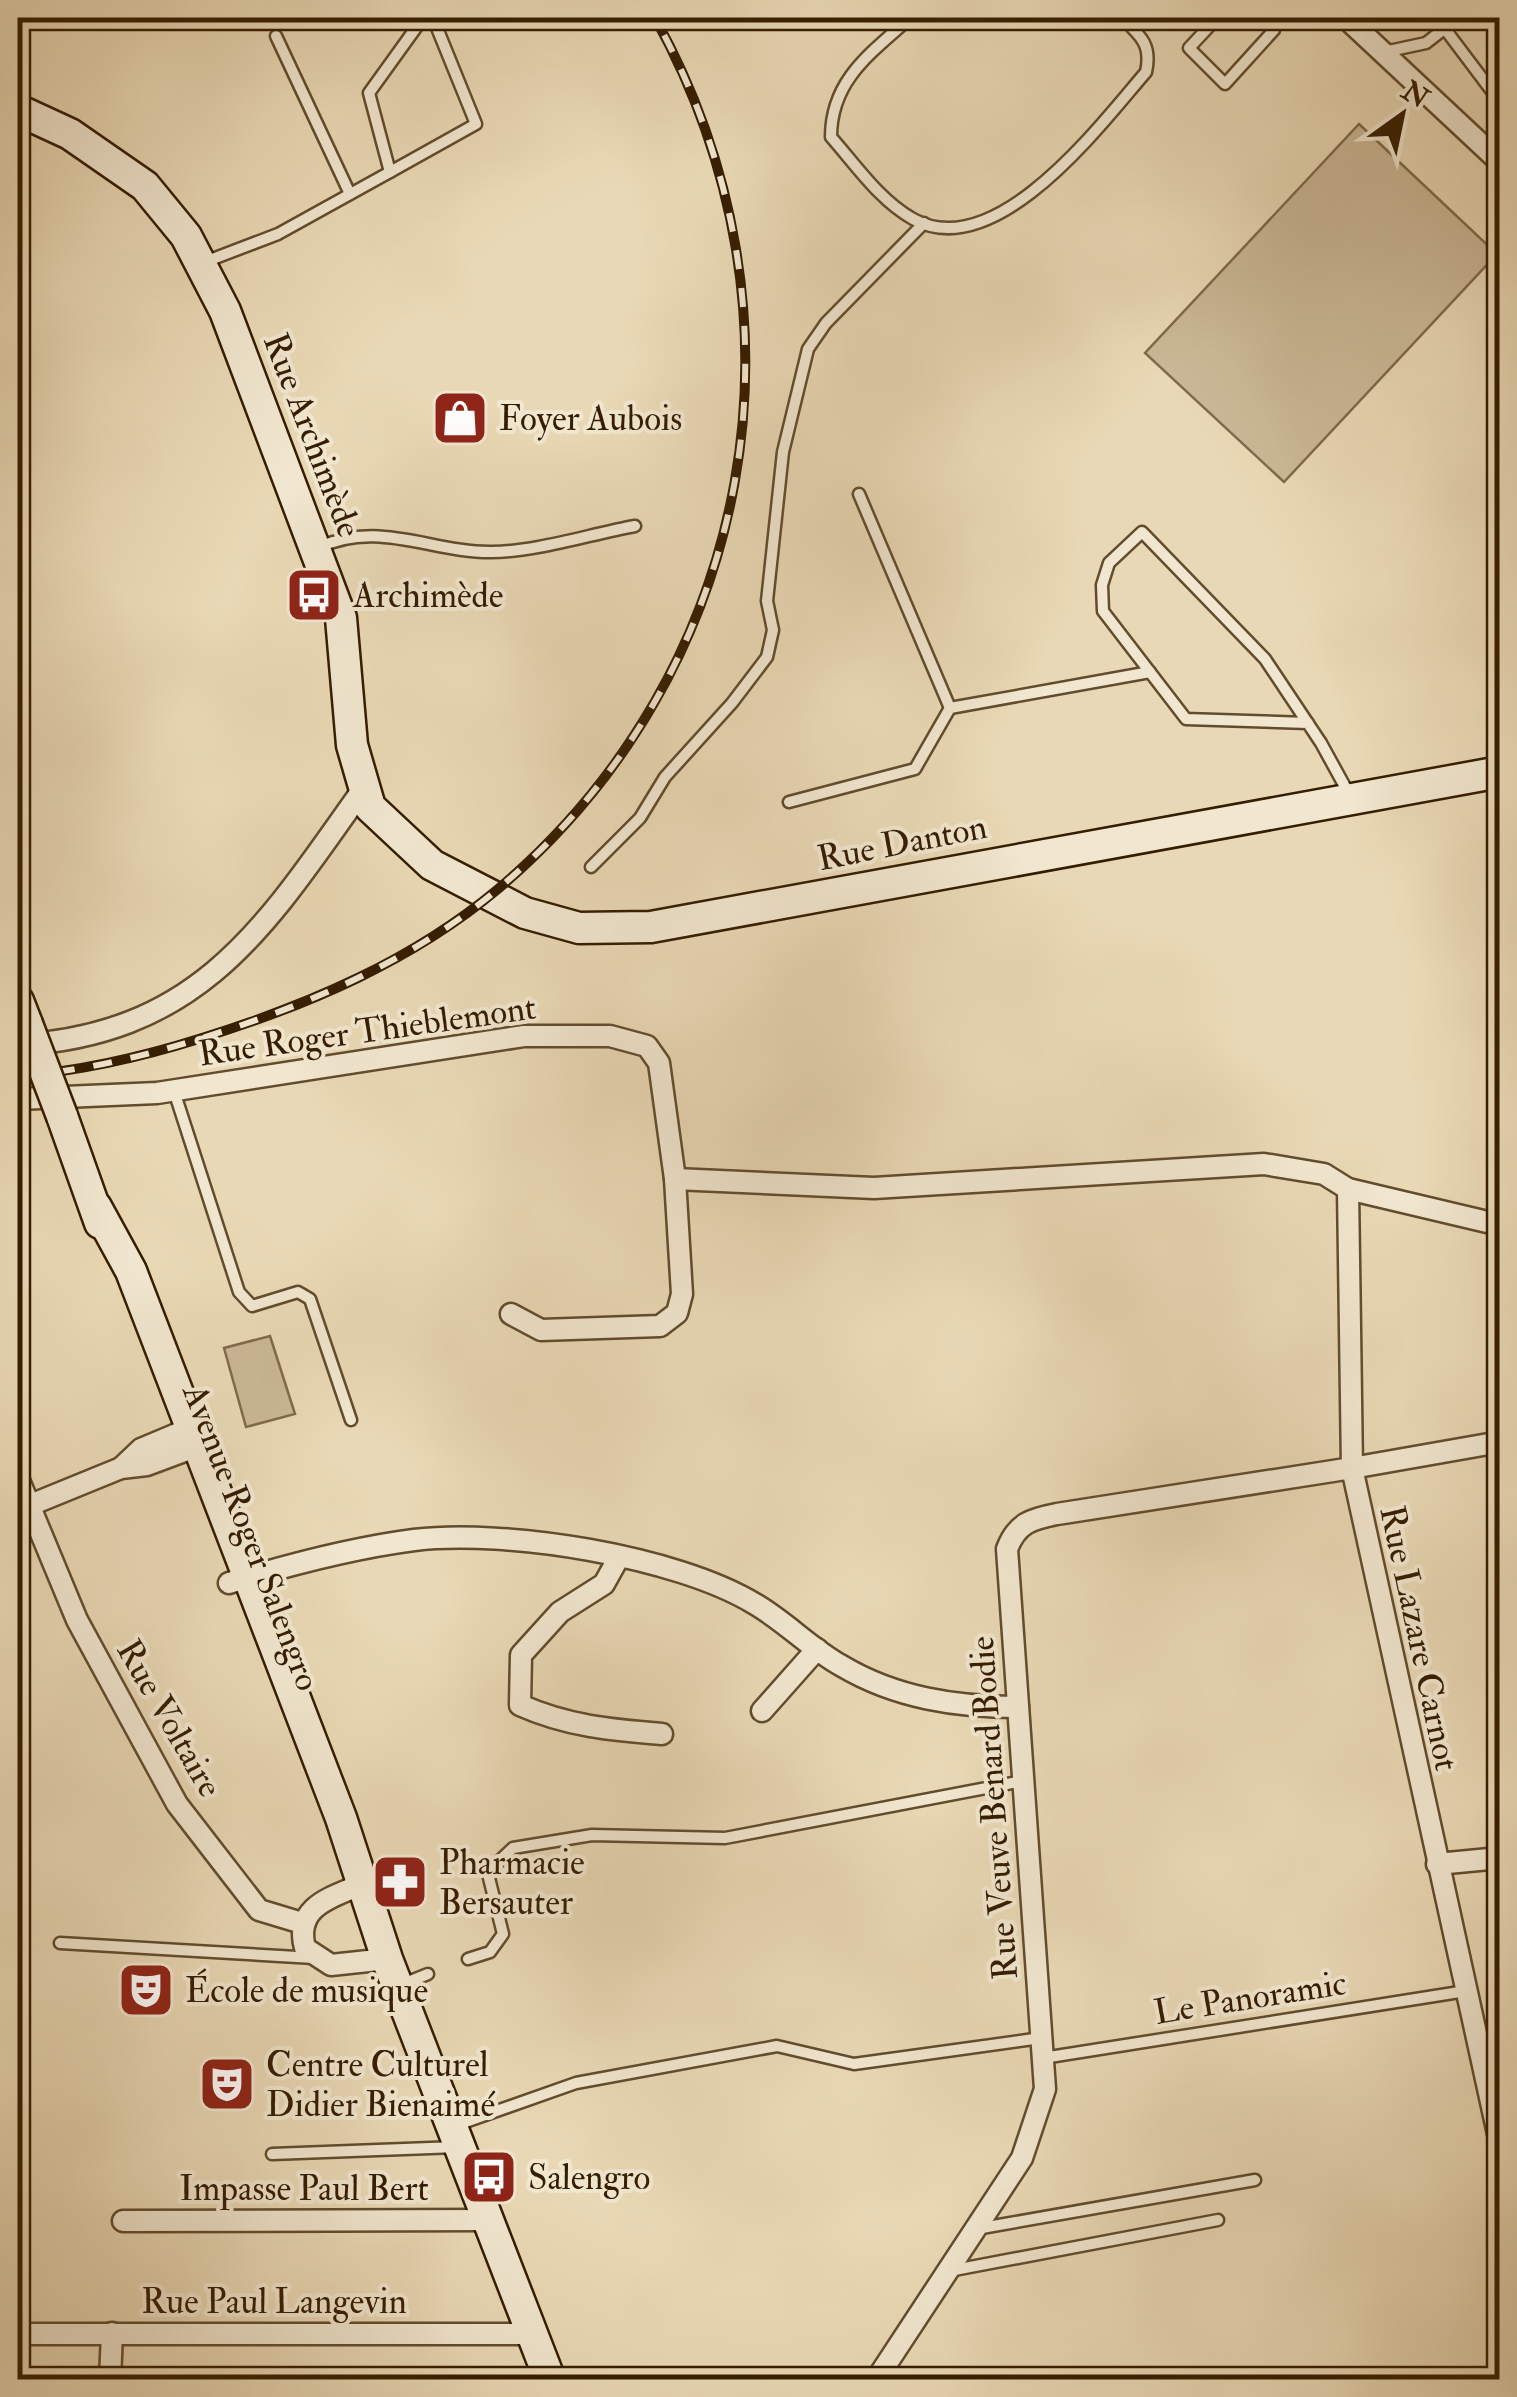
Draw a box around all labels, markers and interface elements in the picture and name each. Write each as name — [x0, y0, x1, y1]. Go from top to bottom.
north arrow — [1352, 65, 1452, 165]
text: N — [1394, 73, 1436, 117]
street label: Rue Archimède — [253, 327, 371, 544]
shop icon: Foyer Aubois — [430, 388, 490, 448]
place label: Foyer Aubois — [499, 397, 682, 441]
bus stop icon: Archimède — [284, 565, 344, 625]
place label: Archimède — [352, 574, 503, 618]
street label: Rue Danton — [814, 805, 991, 881]
street label: Rue Roger Thieblemont — [196, 986, 539, 1076]
street label: Avenue Roger Salengro — [172, 1377, 330, 1697]
street label: Rue Lazare Carnot — [1369, 1502, 1469, 1775]
street label: Rue Voltaire — [106, 1632, 232, 1805]
street label: Rue Veuve Benard Bodie — [960, 1635, 1028, 1981]
place label: Pharmacie Bersauter — [439, 1841, 585, 1925]
pharmacy icon: Pharmacie Bersauter — [370, 1852, 430, 1912]
theatre icon: École de musique — [116, 1960, 176, 2020]
street label: Le Panoramic — [1151, 1961, 1349, 2035]
place label: École de musique — [185, 1968, 428, 2013]
place label: Centre Culturel Didier Bienaimé — [266, 2043, 495, 2127]
theatre icon: Centre Culturel Didier Bienaimé — [197, 2054, 257, 2114]
bus stop icon: Salengro — [459, 2147, 519, 2207]
place label: Salengro — [528, 2156, 650, 2200]
street label: Impasse Paul Bert — [179, 2167, 429, 2211]
street label: Rue Paul Langevin — [141, 2280, 407, 2324]

